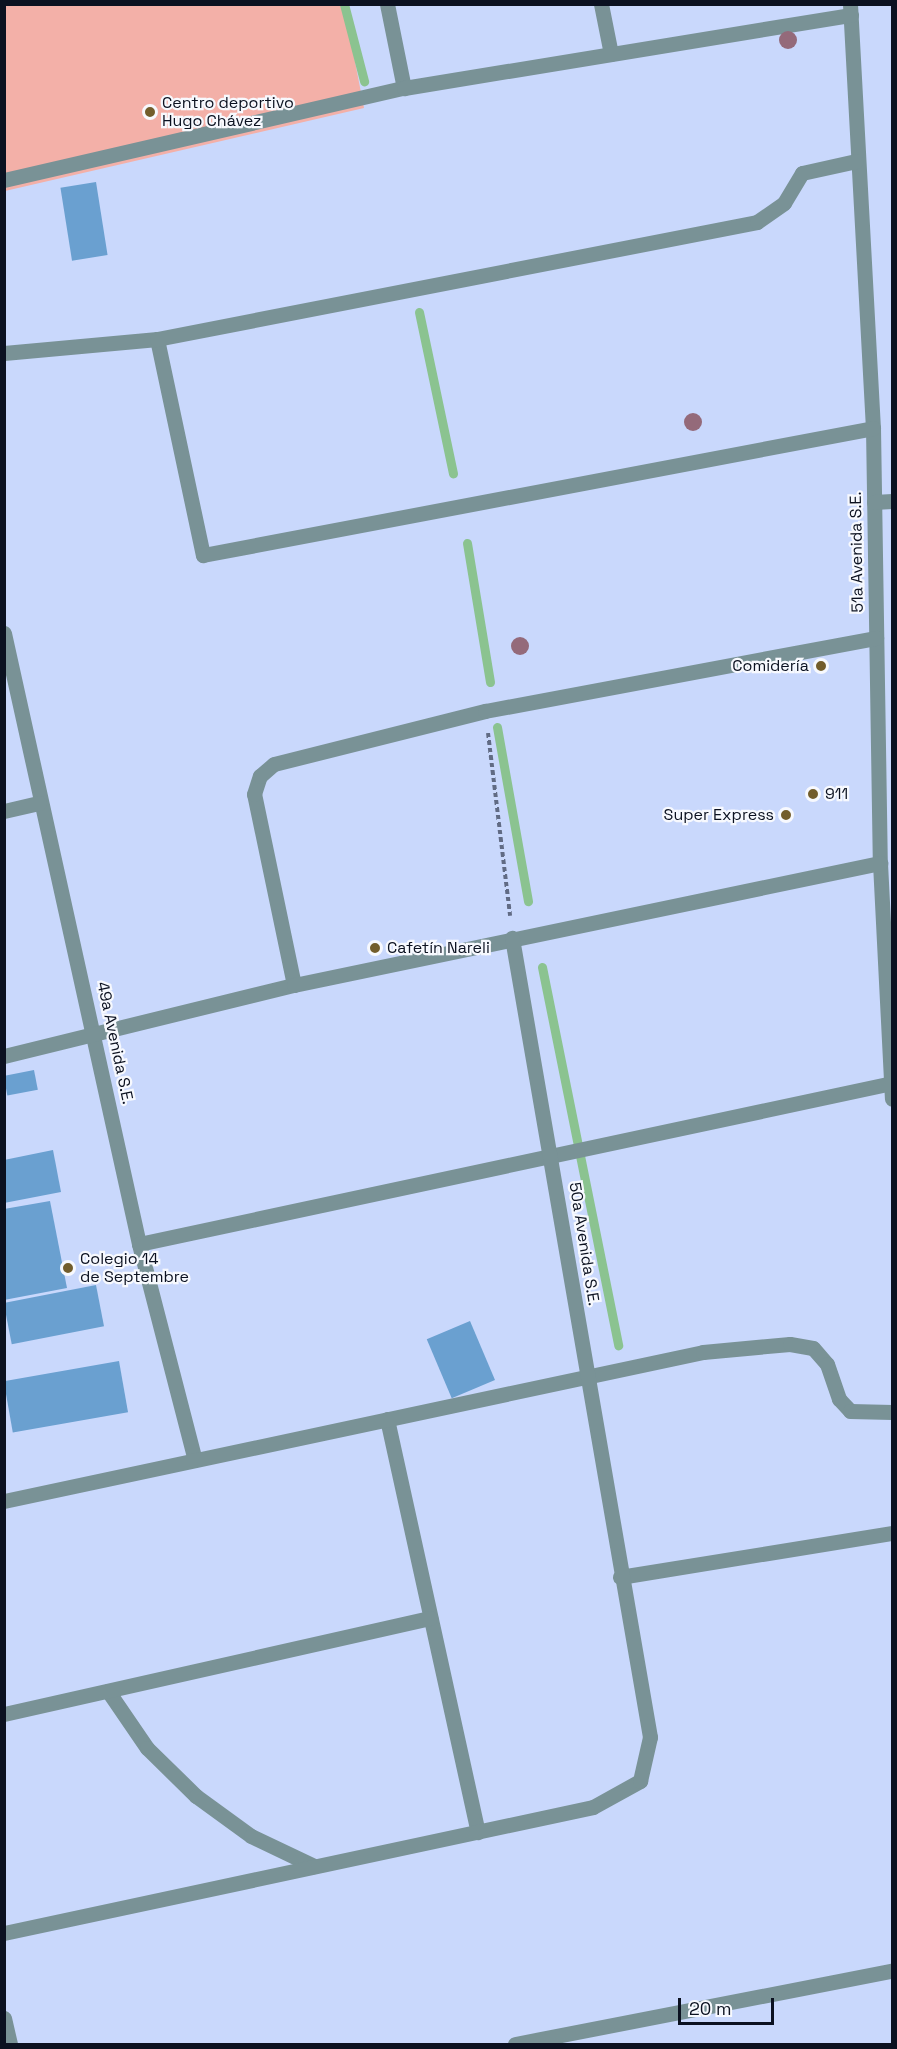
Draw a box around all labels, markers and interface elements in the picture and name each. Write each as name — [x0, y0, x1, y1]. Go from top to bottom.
place label: Centro deportivo Hugo Chávez — [162, 93, 294, 131]
marker: Centro deportivo Hugo Chávez — [143, 105, 157, 119]
street label: 51a Avenida S.E. — [846, 491, 868, 613]
place label: Comidería — [732, 656, 809, 676]
marker: Comidería — [814, 659, 828, 673]
place label: 911 — [825, 784, 848, 804]
marker: 911 — [806, 787, 820, 801]
place label: Super Express — [664, 805, 774, 825]
marker: Super Express — [779, 808, 793, 822]
place label: Cafetín Nareli — [387, 938, 490, 958]
marker: Cafetín Nareli — [368, 941, 382, 955]
street label: 49a Avenida S.E. — [93, 980, 137, 1106]
street label: 50a Avenida S.E. — [565, 1181, 603, 1307]
place label: Colegio 14 de Septembre — [80, 1249, 189, 1287]
marker: Colegio 14 de Septembre — [61, 1261, 75, 1275]
scale bar — [681, 1986, 777, 2024]
text: 20 m — [689, 1997, 732, 2020]

